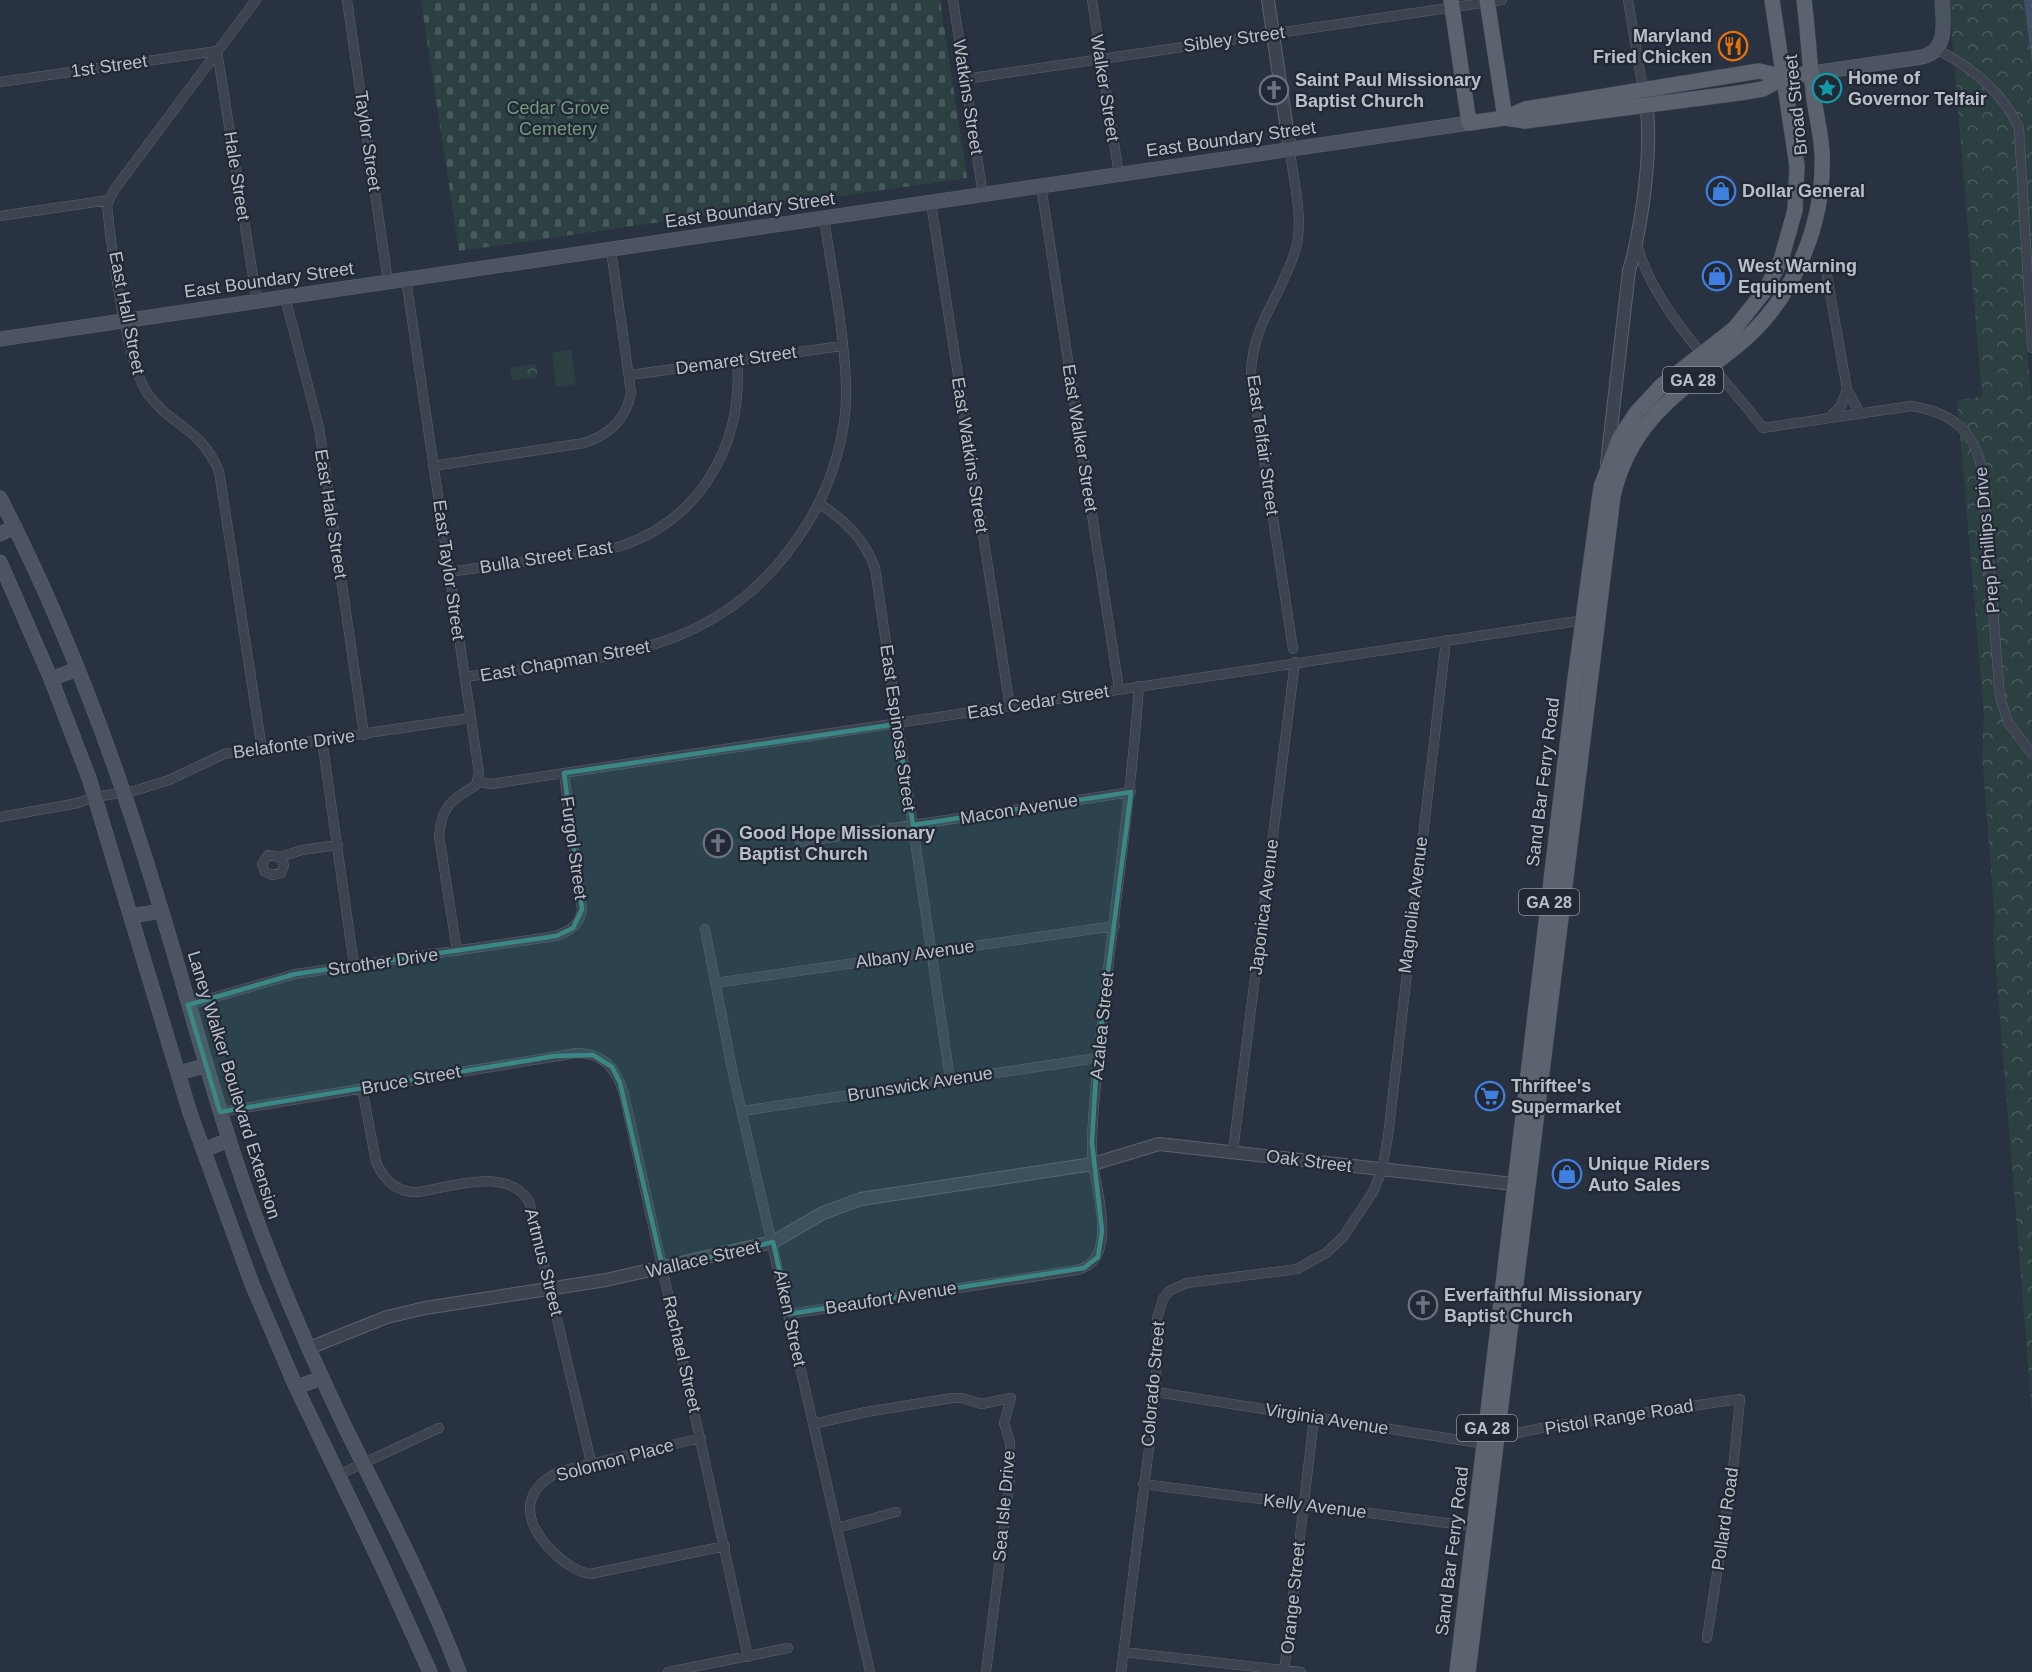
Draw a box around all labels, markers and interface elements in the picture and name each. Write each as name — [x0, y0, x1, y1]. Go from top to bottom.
street label: Sibley Street — [1182, 22, 1286, 56]
place label: Maryland Fried Chicken — [1593, 26, 1712, 67]
restaurant icon: Maryland Fried Chicken — [1717, 30, 1749, 62]
street label: Walker Street — [1087, 33, 1123, 143]
street label: Watkins Street — [949, 38, 987, 156]
street label: 1st Street — [69, 51, 149, 81]
street label: Broad Street — [1781, 54, 1811, 156]
place label: Home of Governor Telfair — [1848, 68, 1987, 109]
place label: Saint Paul Missionary Baptist Church — [1295, 70, 1481, 111]
place icon: Home of Governor Telfair — [1811, 72, 1843, 104]
church icon: Saint Paul Missionary Baptist Church — [1258, 74, 1290, 106]
street label: Taylor Street — [351, 90, 385, 192]
park label: Cedar Grove Cemetery — [506, 98, 610, 139]
street label: East Boundary Street — [1145, 117, 1317, 161]
street label: Hale Street — [220, 130, 254, 222]
shop icon: Dollar General — [1705, 175, 1737, 207]
place label: Dollar General — [1742, 181, 1865, 201]
street label: East Boundary Street — [664, 188, 836, 232]
street label: East Hall Street — [105, 250, 149, 376]
place label: West Warning Equipment — [1738, 256, 1857, 297]
street label: East Boundary Street — [183, 258, 355, 302]
shop icon: West Warning Equipment — [1701, 260, 1733, 292]
street label: Demaret Street — [674, 342, 798, 378]
street label: East Walker Street — [1058, 363, 1102, 513]
road number: GA 28 — [1663, 367, 1723, 393]
street label: East Telfair Street — [1243, 373, 1283, 517]
street label: East Watkins Street — [948, 376, 992, 534]
street label: East Hale Street — [311, 448, 351, 580]
street label: Prep Phillips Drive — [1971, 466, 2003, 614]
street label: East Taylor Street — [429, 498, 469, 642]
street label: Bulla Street East — [478, 537, 614, 577]
street label: East Chapman Street — [479, 636, 651, 686]
street label: East Espinosa Street — [876, 643, 920, 813]
street label: East Cedar Street — [966, 681, 1110, 723]
street label: Sand Bar Ferry Road — [1523, 696, 1563, 868]
street label: Belafonte Drive — [232, 726, 356, 762]
street label: Macon Avenue — [959, 790, 1079, 828]
street label: Furgol Street — [557, 795, 591, 901]
place label: Good Hope Missionary Baptist Church — [739, 823, 935, 864]
church icon: Good Hope Missionary Baptist Church — [702, 827, 734, 859]
street label: Magnolia Avenue — [1395, 835, 1431, 975]
street label: Japonica Avenue — [1246, 838, 1282, 976]
road number: GA 28 — [1519, 889, 1579, 915]
street label: Albany Avenue — [854, 936, 976, 972]
street label: Strother Drive — [327, 944, 439, 980]
street label: Laney Walker Boulevard Extension — [184, 948, 284, 1222]
street label: Azalea Street — [1086, 971, 1118, 1081]
street label: Bruce Street — [360, 1061, 462, 1099]
street label: Brunswick Avenue — [846, 1063, 994, 1105]
place label: Thriftee's Supermarket — [1511, 1076, 1621, 1117]
supermarket icon: Thriftee's Supermarket — [1474, 1080, 1506, 1112]
street label: Oak Street — [1265, 1146, 1353, 1176]
place label: Unique Riders Auto Sales — [1588, 1154, 1710, 1195]
shop icon: Unique Riders Auto Sales — [1551, 1158, 1583, 1190]
street label: Artmus Street — [521, 1206, 567, 1318]
street label: Wallace Street — [644, 1236, 762, 1282]
street label: Aiken Street — [770, 1268, 810, 1368]
street label: Beaufort Avenue — [824, 1278, 958, 1318]
place label: Everfaithful Missionary Baptist Church — [1444, 1285, 1642, 1326]
church icon: Everfaithful Missionary Baptist Church — [1407, 1289, 1439, 1321]
street label: Rachael Street — [659, 1294, 705, 1414]
street label: Colorado Street — [1138, 1320, 1168, 1448]
street label: Pistol Range Road — [1543, 1395, 1695, 1439]
street label: Virginia Avenue — [1264, 1399, 1390, 1439]
road number: GA 28 — [1457, 1415, 1517, 1441]
street label: Solomon Place — [554, 1435, 676, 1485]
street label: Sea Isle Drive — [989, 1449, 1019, 1563]
street label: Sand Bar Ferry Road — [1432, 1465, 1472, 1637]
street label: Pollard Road — [1708, 1466, 1742, 1572]
street label: Kelly Avenue — [1262, 1490, 1368, 1522]
street label: Orange Street — [1277, 1541, 1309, 1655]

